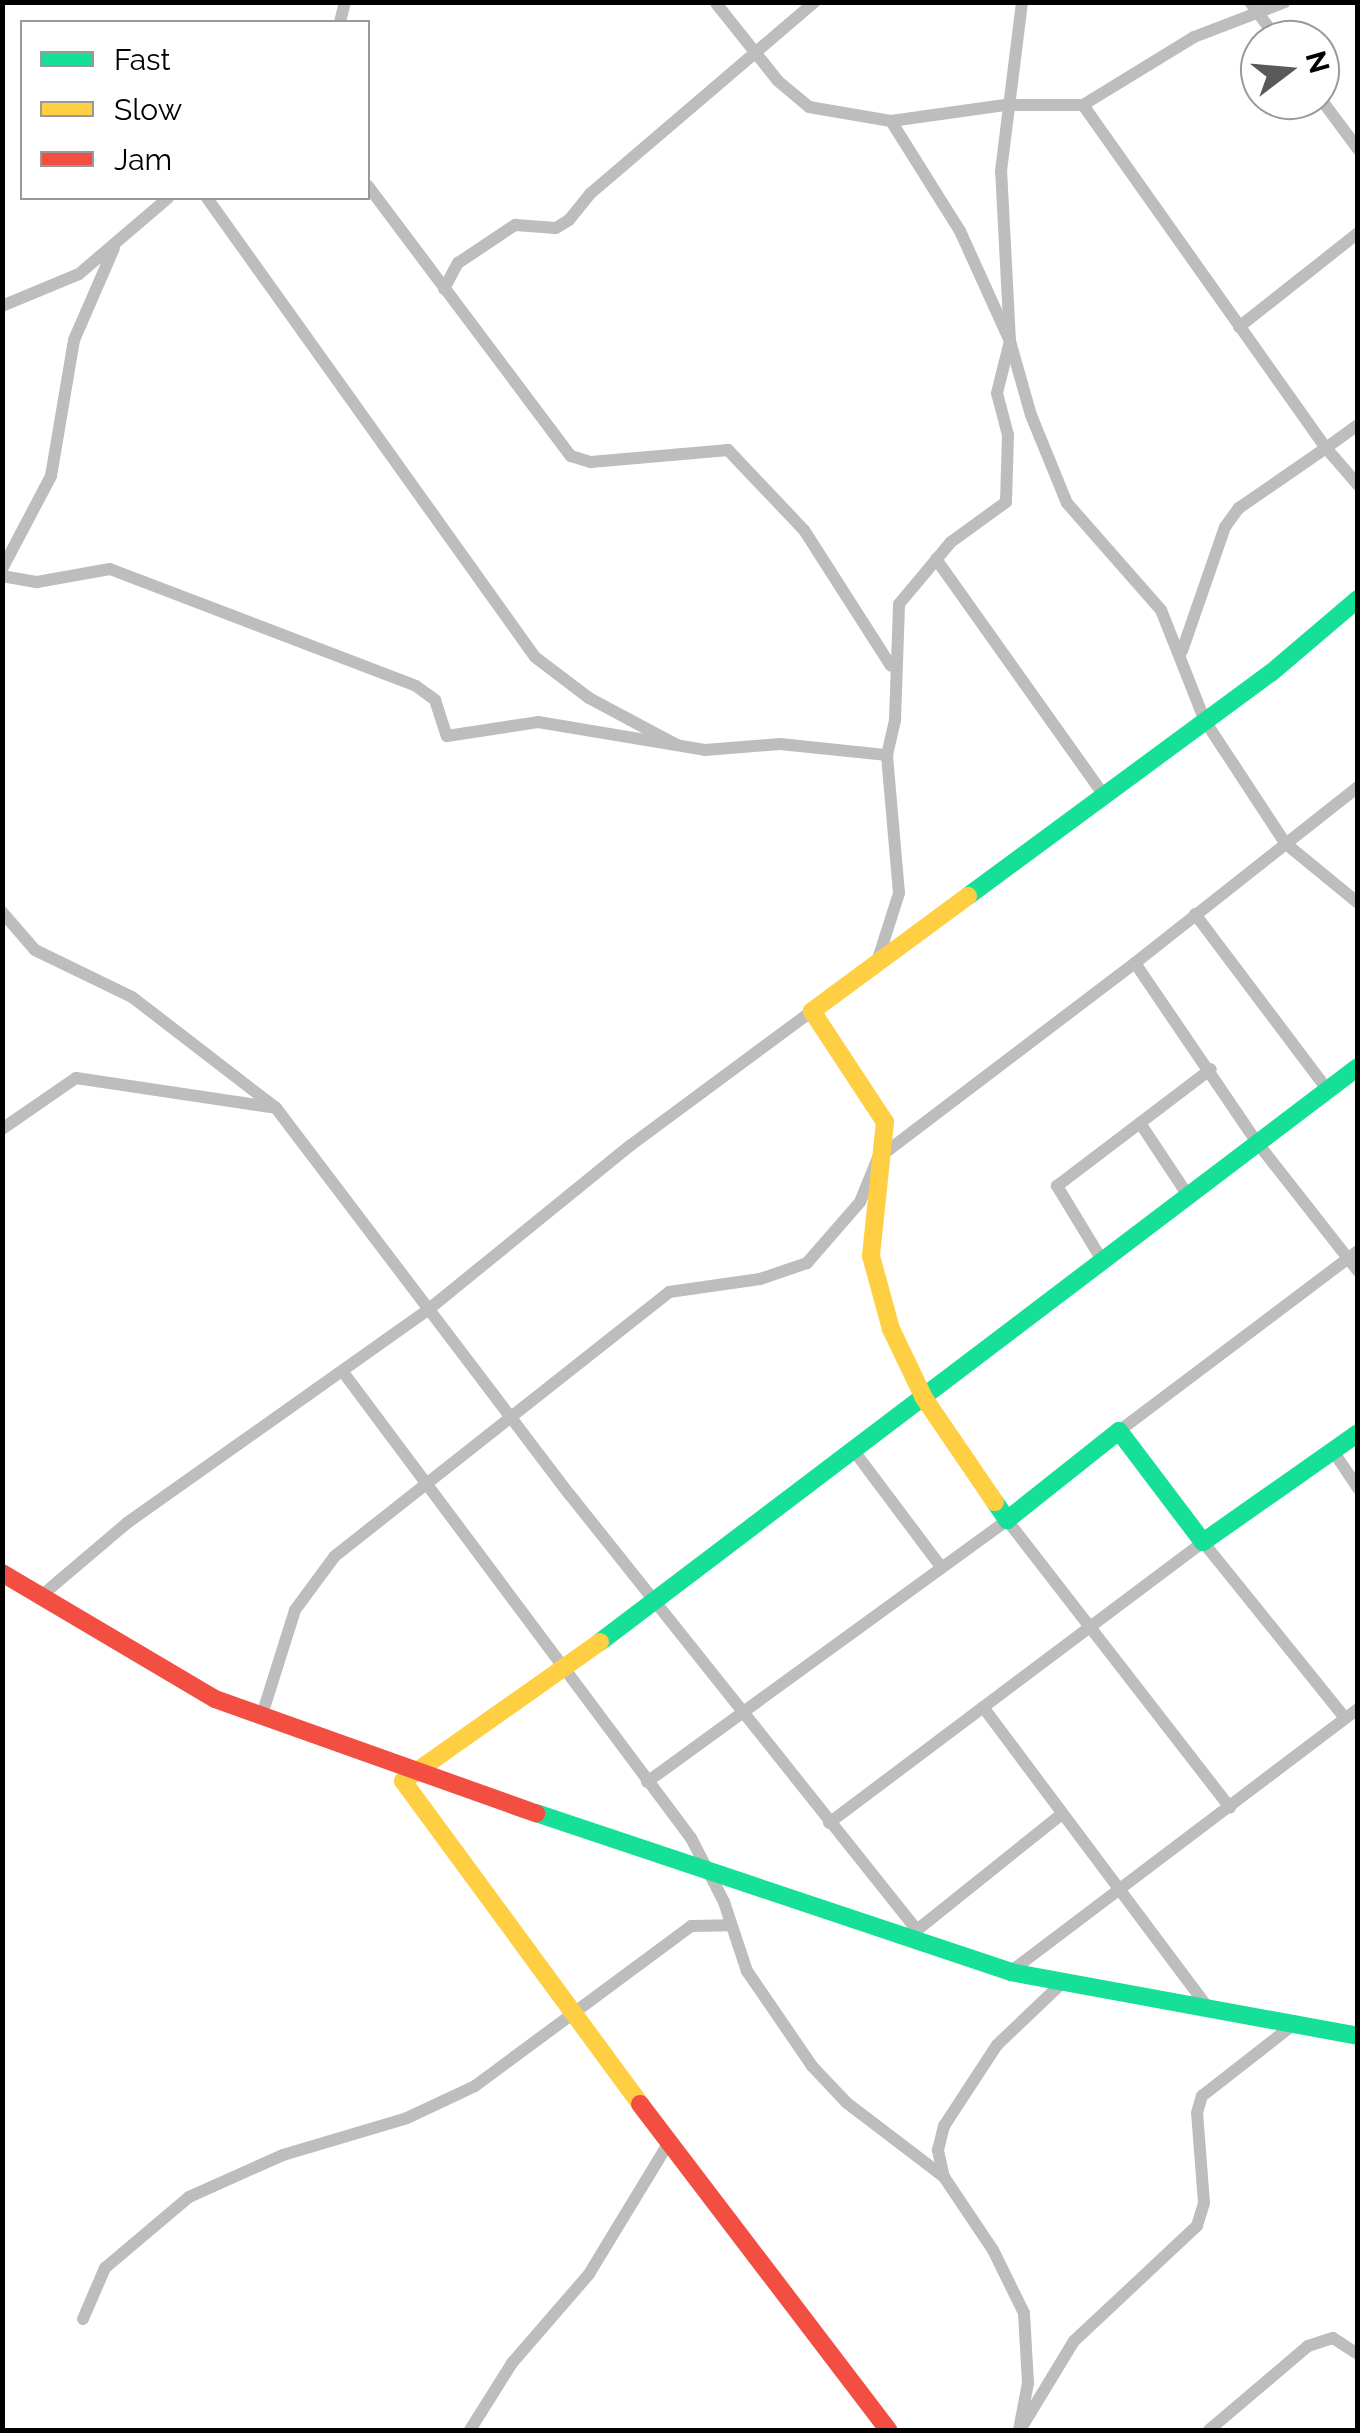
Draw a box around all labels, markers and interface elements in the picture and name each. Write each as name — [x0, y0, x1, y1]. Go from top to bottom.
legend — [20, 20, 370, 200]
north arrow — [1240, 20, 1340, 120]
text: Fast — [114, 42, 171, 77]
text: N — [1299, 47, 1336, 77]
text: Slow — [114, 92, 182, 127]
text: Jam — [114, 142, 172, 177]

